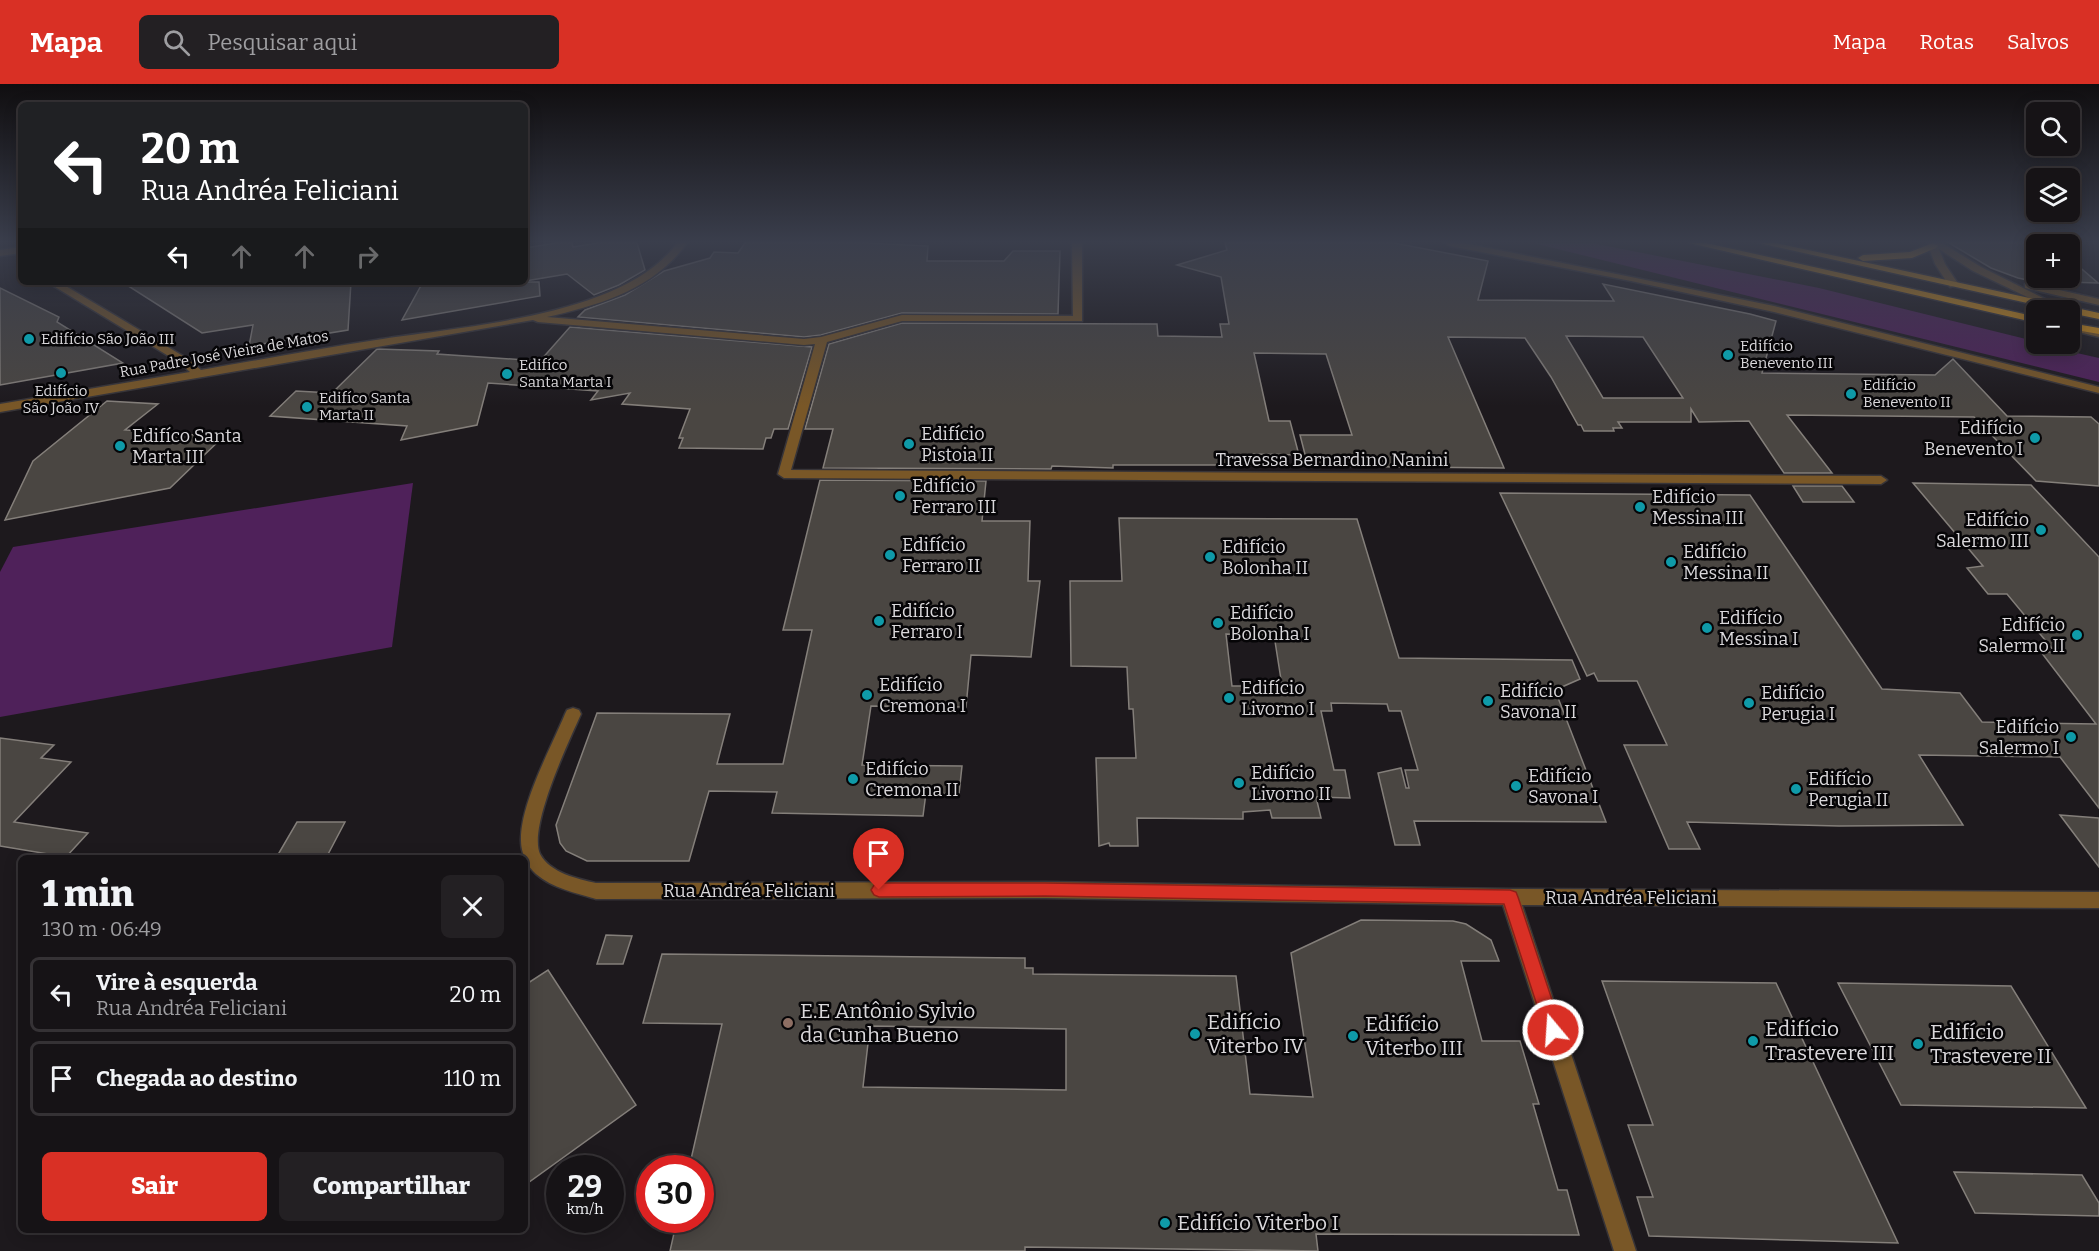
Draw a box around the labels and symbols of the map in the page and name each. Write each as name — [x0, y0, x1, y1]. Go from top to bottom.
street label: Rua Padre José Vieira de Matos — [118, 327, 330, 381]
place label: Edifício São João III — [41, 330, 175, 348]
marker: Edifício São João III — [22, 332, 36, 346]
place label: Edifício Benevento III — [1740, 337, 1833, 372]
marker: Edifício Benevento III — [1721, 348, 1735, 362]
place label: Edifíco Santa Marta I — [519, 356, 612, 391]
marker: Edifício São João IV — [54, 366, 68, 380]
marker: Edifíco Santa Marta I — [500, 367, 514, 381]
place label: Edifício Benevento II — [1863, 376, 1951, 411]
place label: Edifício São João IV — [22, 382, 100, 417]
marker: Edifício Benevento II — [1844, 387, 1858, 401]
place label: Edifíco Santa Marta II — [319, 389, 410, 424]
marker: Edifíco Santa Marta II — [300, 400, 314, 414]
place label: Edifício Benevento I — [1924, 417, 2023, 460]
place label: Edifício Pistoia II — [921, 423, 993, 466]
place label: Edifíco Santa Marta III — [132, 425, 242, 468]
marker: Edifício Benevento I — [2028, 431, 2042, 445]
marker: Edifício Pistoia II — [902, 437, 916, 451]
marker: Edifíco Santa Marta III — [113, 439, 127, 453]
street label: Travessa Bernardino Nanini — [1216, 449, 1448, 471]
place label: Edifício Ferraro III — [912, 475, 997, 518]
place label: Edifício Messina III — [1652, 486, 1744, 529]
marker: Edifício Ferraro III — [893, 489, 907, 503]
marker: Edifício Messina III — [1633, 500, 1647, 514]
place label: Edifício Salermo III — [1936, 509, 2029, 552]
marker: Edifício Salermo III — [2034, 523, 2048, 537]
place label: Edifício Ferraro II — [902, 534, 980, 577]
place label: Edifício Bolonha II — [1222, 536, 1308, 579]
place label: Edifício Messina II — [1683, 541, 1769, 584]
marker: Edifício Ferraro II — [883, 548, 897, 562]
marker: Edifício Bolonha II — [1203, 550, 1217, 564]
marker: Edifício Messina II — [1664, 555, 1678, 569]
place label: Edifício Ferraro I — [891, 600, 963, 643]
place label: Edifício Bolonha I — [1230, 602, 1310, 645]
place label: Edifício Messina I — [1719, 607, 1798, 650]
marker: Edifício Ferraro I — [872, 614, 886, 628]
place label: Edifício Salermo II — [1978, 614, 2065, 657]
marker: Edifício Bolonha I — [1211, 616, 1225, 630]
marker: Edifício Messina I — [1700, 621, 1714, 635]
marker: Edifício Salermo II — [2070, 628, 2084, 642]
place label: Edifício Cremona I — [879, 674, 966, 717]
place label: Edifício Livorno I — [1241, 677, 1315, 720]
place label: Edifício Savona II — [1500, 680, 1577, 723]
place label: Edifício Perugia I — [1761, 682, 1835, 725]
marker: Edifício Cremona I — [860, 688, 874, 702]
marker: Edifício Livorno I — [1222, 691, 1236, 705]
marker: Edifício Savona II — [1481, 694, 1495, 708]
marker: Edifício Perugia I — [1742, 696, 1756, 710]
place label: Edifício Salermo I — [1979, 716, 2059, 759]
marker: Edifício Salermo I — [2064, 730, 2078, 744]
place label: Edifício Cremona II — [865, 758, 959, 801]
place label: Edifício Livorno II — [1251, 762, 1331, 805]
place label: Edifício Savona I — [1528, 765, 1598, 808]
place label: Edifício Perugia II — [1808, 768, 1888, 811]
marker: Edifício Cremona II — [846, 772, 860, 786]
marker: Edifício Livorno II — [1232, 776, 1246, 790]
marker: Edifício Savona I — [1509, 779, 1523, 793]
marker: Edifício Perugia II — [1789, 782, 1803, 796]
pin — [853, 828, 904, 890]
street label: Rua Andréa Feliciani — [663, 880, 835, 902]
street label: Rua Andréa Feliciani — [1545, 887, 1717, 909]
place label: E.E Antônio Sylvio da Cunha Bueno — [800, 998, 975, 1048]
position arrow — [1521, 998, 1585, 1062]
place label: Edifício Viterbo IV — [1207, 1009, 1305, 1059]
place label: Edifício Viterbo III — [1365, 1011, 1463, 1061]
marker: E.E Antônio Sylvio da Cunha Bueno — [781, 1016, 795, 1030]
place label: Edifício Trastevere III — [1765, 1016, 1894, 1066]
place label: Edifício Trastevere II — [1930, 1019, 2052, 1069]
marker: Edifício Viterbo IV — [1188, 1027, 1202, 1041]
marker: Edifício Viterbo III — [1346, 1029, 1360, 1043]
marker: Edifício Trastevere III — [1746, 1034, 1760, 1048]
marker: Edifício Trastevere II — [1911, 1037, 1925, 1051]
speed limit sign: 30 — [636, 1155, 714, 1233]
place label: Edifício Viterbo I — [1177, 1210, 1339, 1236]
marker: Edifício Viterbo I — [1158, 1216, 1172, 1230]

